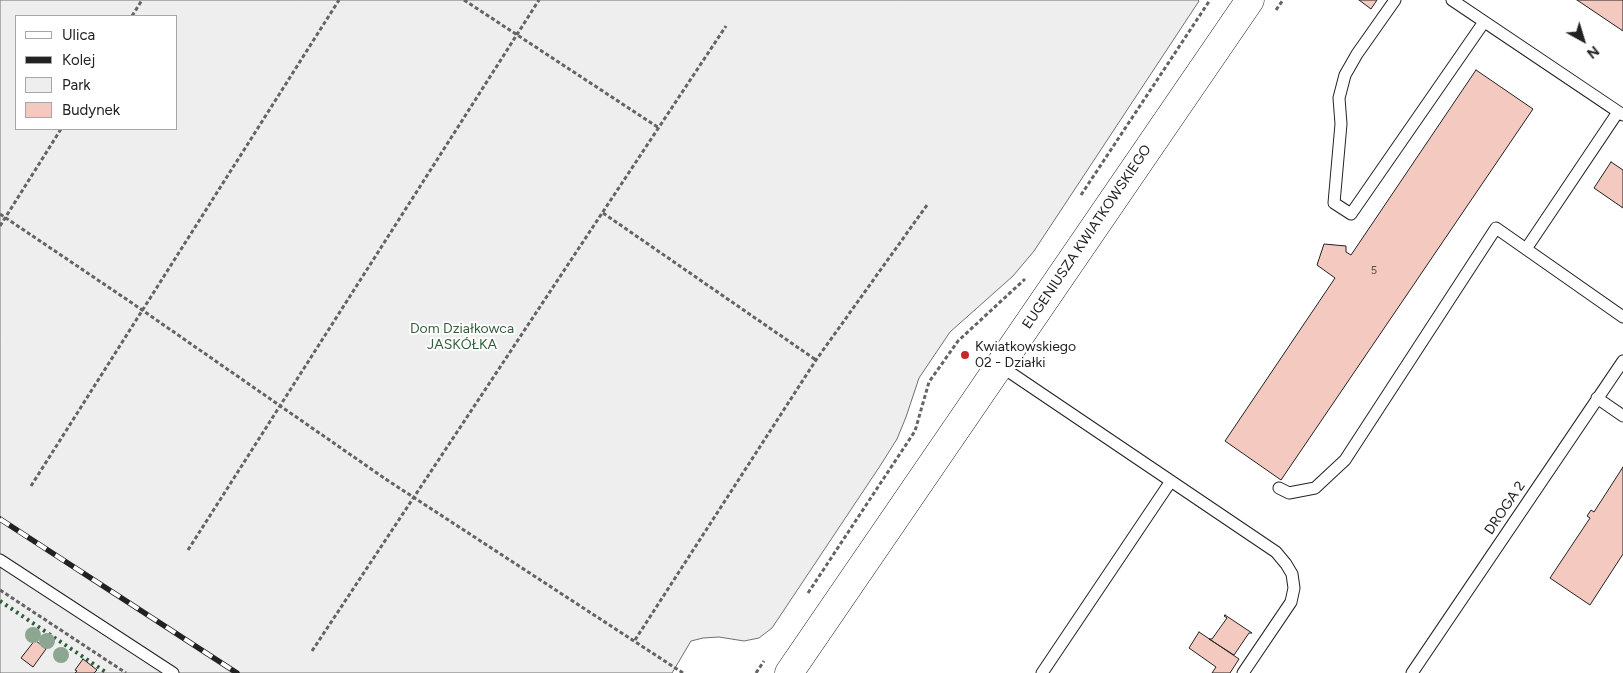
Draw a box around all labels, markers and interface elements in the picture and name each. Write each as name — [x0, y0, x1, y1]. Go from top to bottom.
legend — [15, 15, 178, 130]
north arrow — [1558, 15, 1608, 65]
text: Ulica — [62, 26, 95, 44]
text: N — [1583, 42, 1602, 62]
text: Kolej — [62, 51, 95, 69]
text: Park — [62, 76, 91, 94]
text: Budynek — [62, 101, 120, 119]
street label: EUGENIUSZA KWIATKOWSKIEGO — [1019, 142, 1155, 332]
house number: 5 — [1371, 264, 1377, 278]
park label: Dom Działkowca JASKÓŁKA — [410, 321, 514, 354]
place label: Kwiatkowskiego 02 - Działki — [975, 339, 1076, 372]
marker: Kwiatkowskiego 02 - Działki — [959, 349, 971, 361]
street label: DROGA 2 — [1481, 478, 1529, 538]

